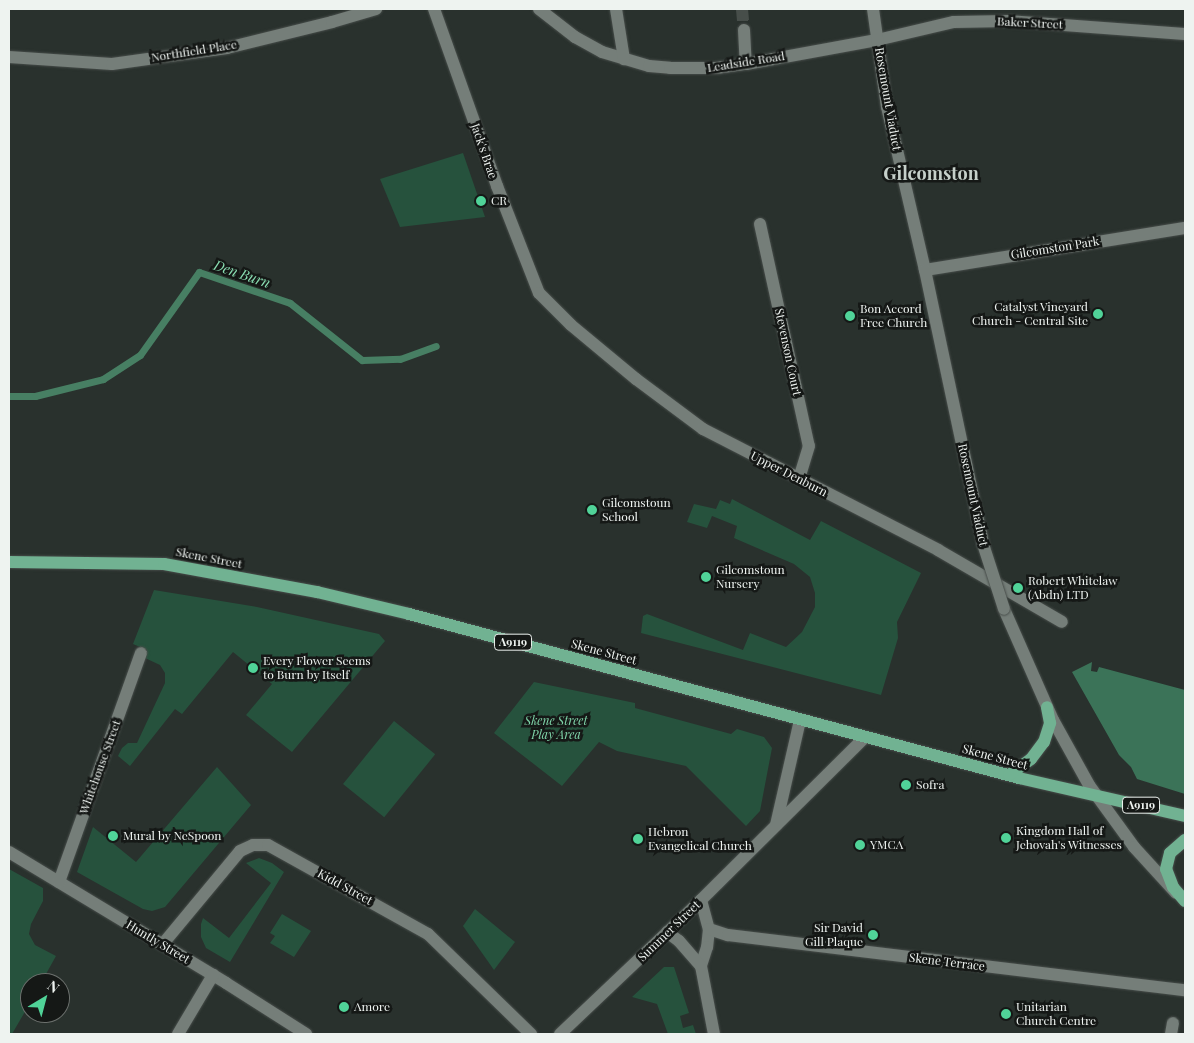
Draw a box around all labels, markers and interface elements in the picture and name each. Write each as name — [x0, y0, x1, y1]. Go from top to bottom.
street label: Baker Street — [997, 14, 1063, 32]
street label: Northfield Place — [150, 37, 238, 65]
street label: Rosemount Viaduct — [872, 46, 904, 152]
street label: Leadside Road — [706, 49, 786, 75]
street label: Jack's Brae — [468, 121, 500, 181]
district label: Gilcomston — [883, 162, 979, 184]
place label: CR — [491, 194, 507, 208]
marker: CR — [475, 195, 487, 207]
street label: Gilcomston Park — [1010, 234, 1100, 262]
water label: Den Burn — [212, 257, 272, 291]
place label: Catalyst Vineyard Church - Central Site — [972, 300, 1088, 328]
place label: Bon Accord Free Church — [860, 302, 927, 330]
street label: Stevenson Court — [772, 307, 804, 397]
marker: Catalyst Vineyard Church - Central Site — [1092, 308, 1104, 320]
marker: Bon Accord Free Church — [844, 310, 856, 322]
street label: Rosemount Viaduct — [955, 442, 991, 548]
street label: Upper Denburn — [748, 448, 830, 500]
place label: Gilcomstoun School — [602, 496, 671, 524]
marker: Gilcomstoun School — [586, 504, 598, 516]
street label: Skene Street — [175, 545, 243, 571]
place label: Gilcomstoun Nursery — [716, 563, 785, 591]
marker: Gilcomstoun Nursery — [700, 571, 712, 583]
place label: Robert Whitelaw (Abdn) LTD — [1028, 574, 1118, 602]
marker: Robert Whitelaw (Abdn) LTD — [1012, 582, 1024, 594]
road number: A9119 — [493, 634, 533, 650]
street label: Skene Street — [570, 636, 638, 668]
place label: Every Flower Seems to Burn by Itself — [263, 654, 371, 682]
marker: Every Flower Seems to Burn by Itself — [247, 662, 259, 674]
park label: Skene Street Play Area — [525, 714, 587, 742]
street label: Whitehouse Street — [76, 718, 124, 816]
street label: Skene Street — [961, 741, 1029, 773]
place label: Sofra — [916, 778, 944, 792]
marker: Sofra — [900, 779, 912, 791]
road number: A9119 — [1121, 796, 1161, 814]
place label: Kingdom Hall of Jehovah's Witnesses — [1016, 824, 1122, 852]
place label: Hebron Evangelical Church — [648, 825, 752, 853]
place label: Mural by NeSpoon — [123, 829, 222, 843]
marker: Mural by NeSpoon — [107, 830, 119, 842]
marker: Kingdom Hall of Jehovah's Witnesses — [1000, 832, 1012, 844]
marker: Hebron Evangelical Church — [632, 833, 644, 845]
place label: YMCA — [870, 838, 903, 852]
marker: YMCA — [854, 839, 866, 851]
street label: Kidd Street — [315, 866, 375, 908]
street label: Summer Street — [635, 898, 703, 964]
street label: Huntly Street — [123, 917, 193, 967]
place label: Sir David Gill Plaque — [805, 921, 863, 949]
marker: Sir David Gill Plaque — [867, 929, 879, 941]
street label: Skene Terrace — [908, 950, 986, 974]
north arrow — [20, 973, 70, 1023]
text: N — [44, 976, 63, 997]
place label: Amore — [354, 1000, 390, 1014]
place label: Unitarian Church Centre — [1016, 1000, 1096, 1028]
marker: Amore — [338, 1001, 350, 1013]
marker: Unitarian Church Centre — [1000, 1008, 1012, 1020]

